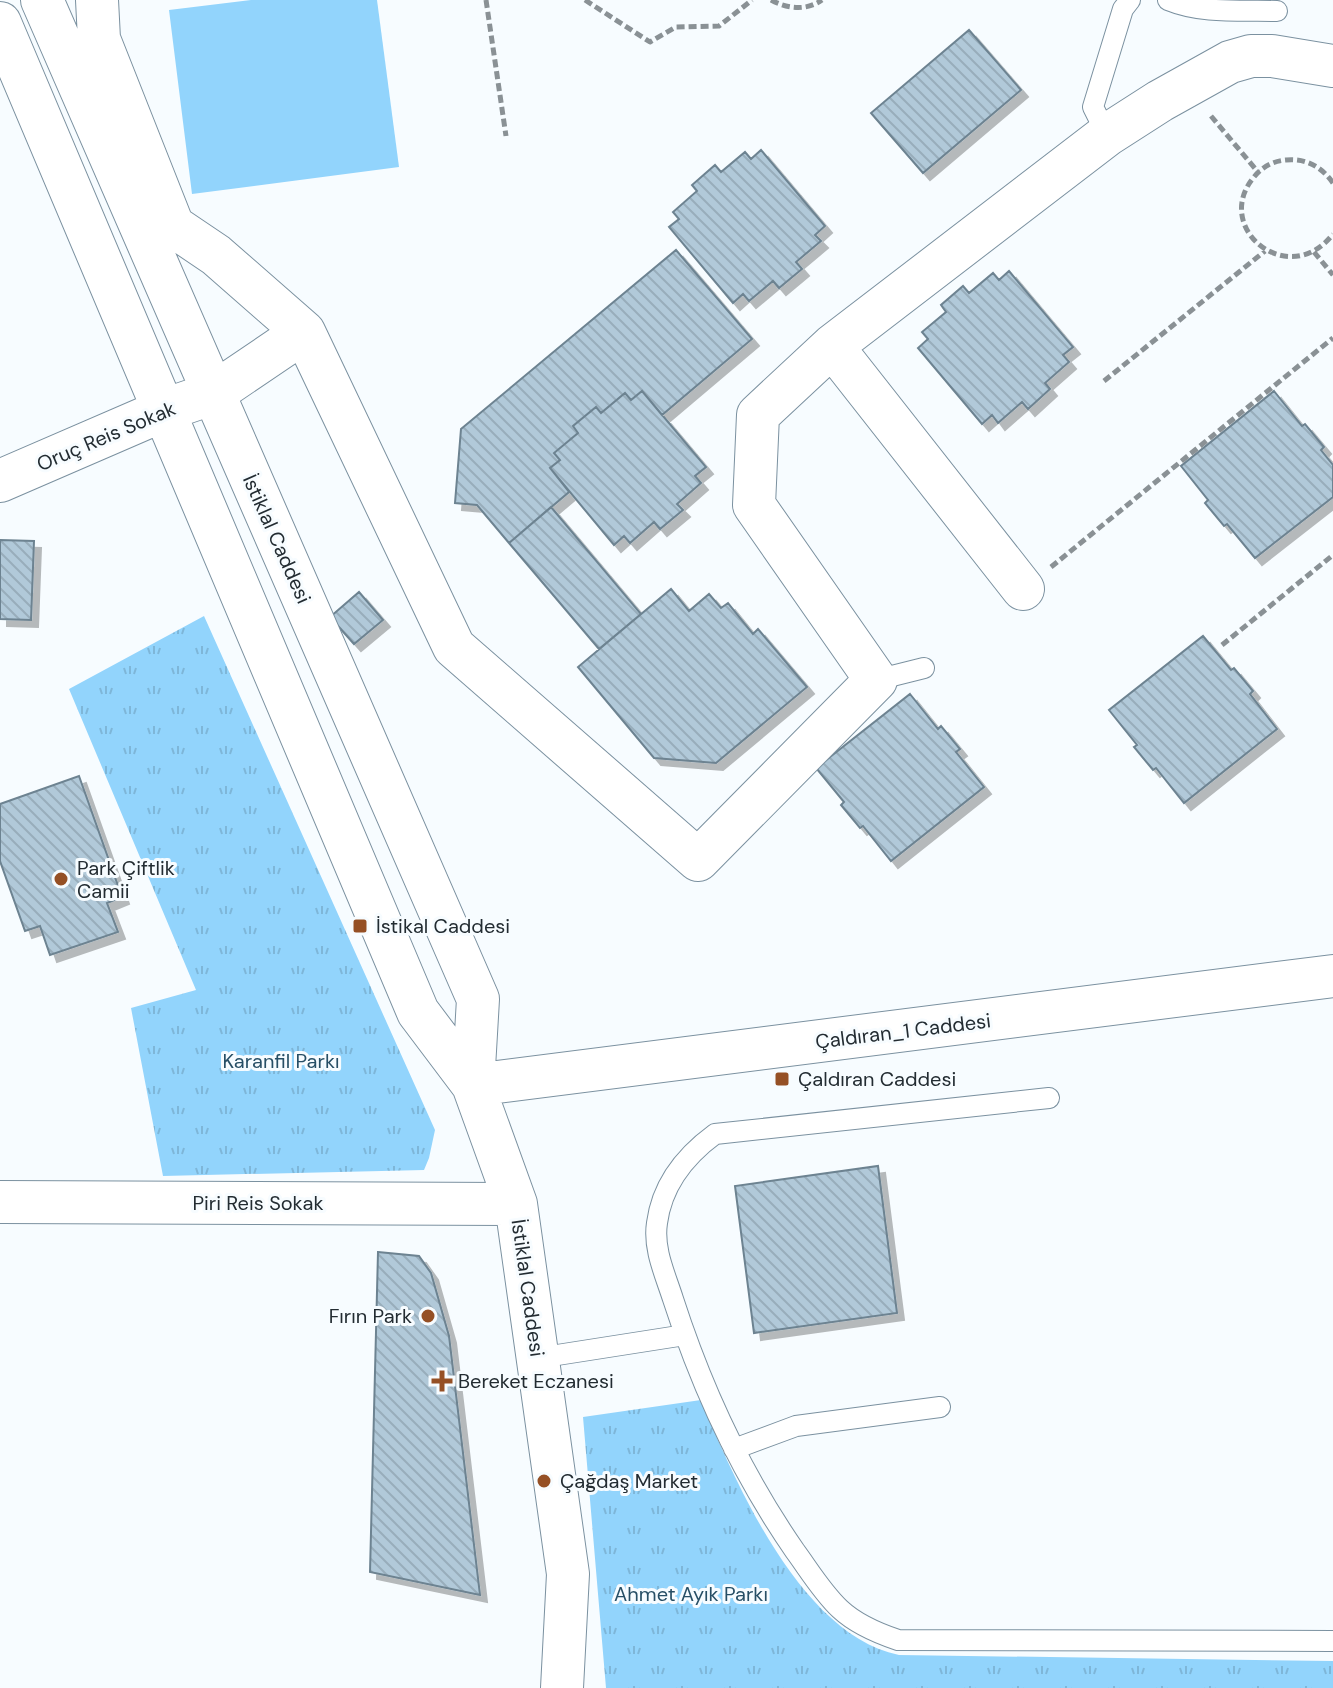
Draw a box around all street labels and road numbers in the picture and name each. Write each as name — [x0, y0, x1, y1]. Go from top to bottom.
street label: Oruç Reis Sokak — [33, 395, 179, 477]
street label: İstiklal Caddesi — [237, 470, 317, 608]
street label: Çaldıran_1 Caddesi — [814, 1007, 992, 1055]
street label: Piri Reis Sokak — [192, 1190, 324, 1216]
street label: İstiklal Caddesi — [505, 1218, 551, 1358]

